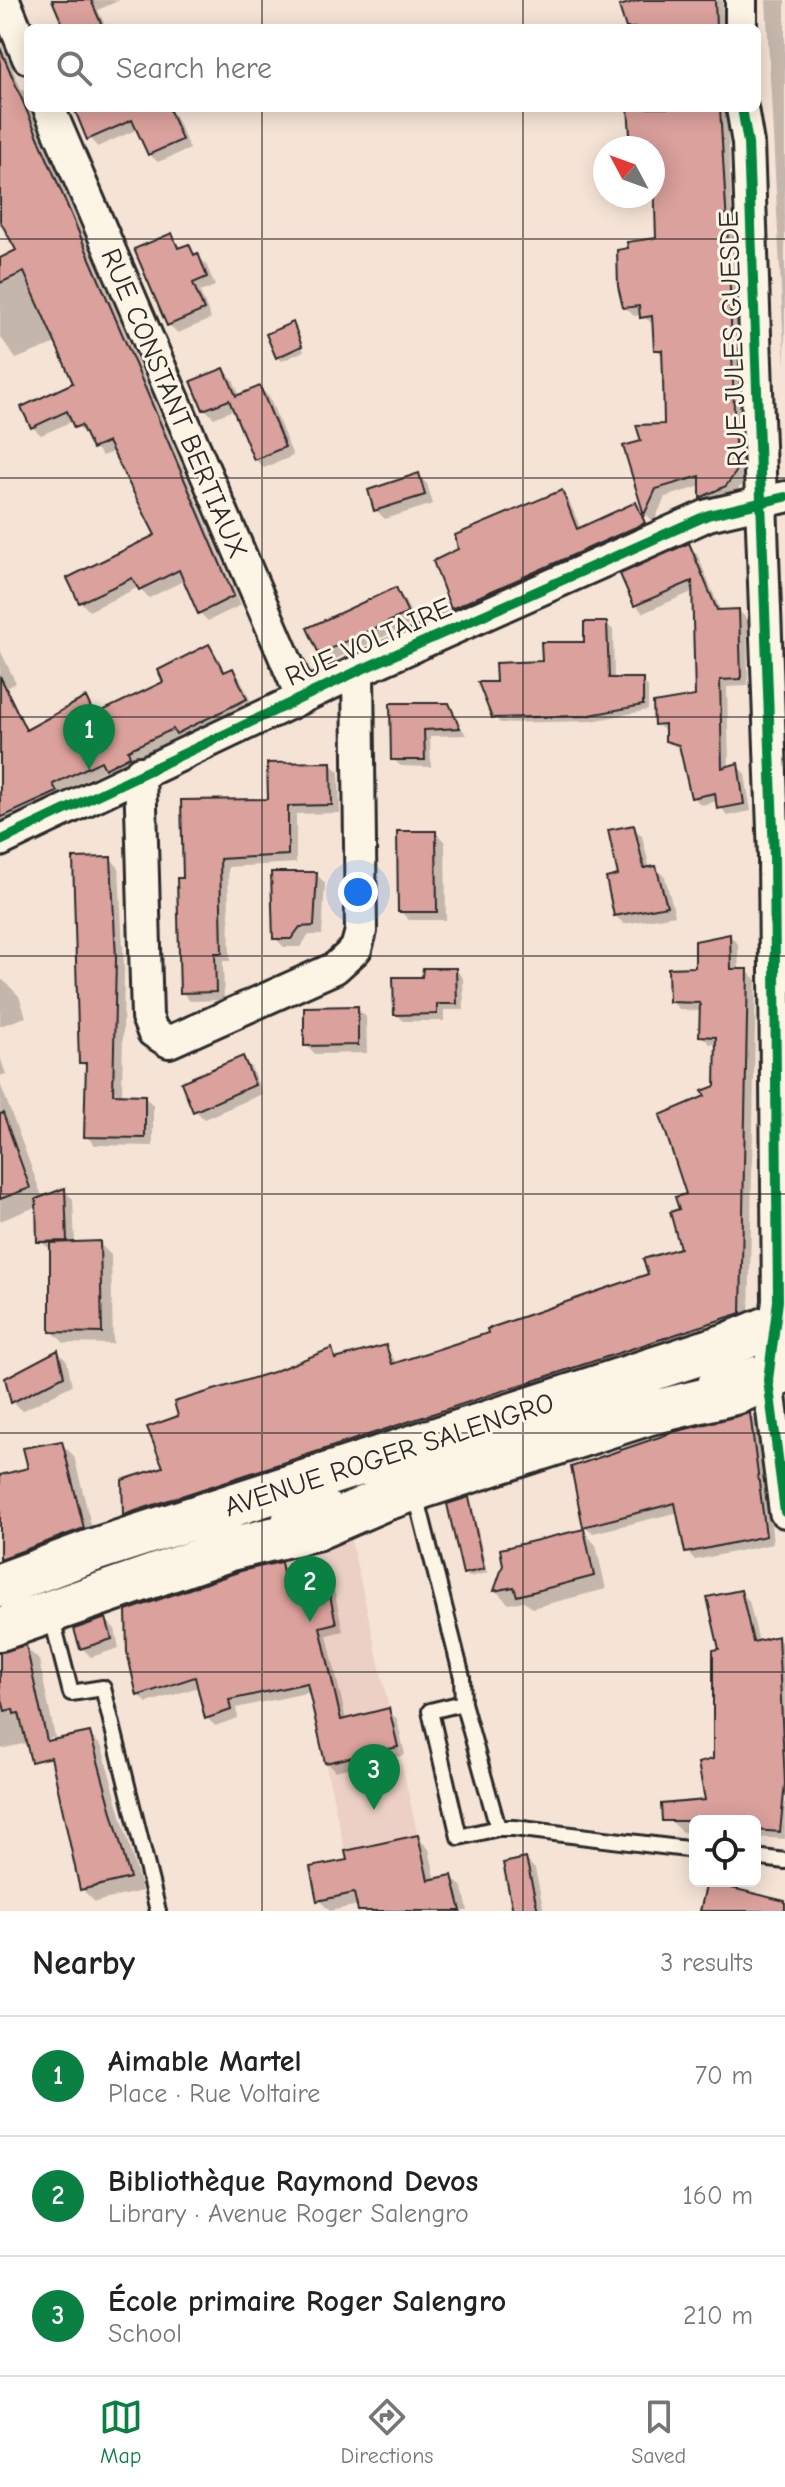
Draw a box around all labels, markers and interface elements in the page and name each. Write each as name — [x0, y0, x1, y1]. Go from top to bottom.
search box — [24, 24, 761, 112]
icon: search — [52, 46, 96, 90]
text: Search here — [116, 51, 272, 86]
north arrow — [593, 136, 665, 208]
street label: RUE JULES GUESDE — [713, 210, 753, 468]
street label: RUE CONSTANT BERTIAUX — [94, 244, 254, 563]
street label: RUE VOLTAIRE — [280, 591, 457, 693]
pin: 1 — [63, 704, 115, 770]
your location — [338, 872, 378, 912]
street label: AVENUE ROGER SALENGRO — [221, 1387, 558, 1523]
pin: 2 — [284, 1556, 336, 1622]
pin: 3 — [348, 1744, 400, 1810]
map controls — [689, 1815, 761, 1887]
button: locate — [689, 1815, 761, 1887]
text: Nearby — [32, 1943, 135, 1983]
text: 3 results — [660, 1948, 753, 1978]
text: Aimable Martel — [108, 2044, 302, 2079]
text: 1 — [53, 2061, 63, 2091]
text: 70 m — [695, 2061, 753, 2091]
text: Place · Rue Voltaire — [108, 2079, 320, 2109]
text: Bibliothèque Raymond Devos — [108, 2164, 478, 2199]
text: 2 — [52, 2181, 64, 2211]
text: 160 m — [683, 2181, 753, 2211]
text: Library · Avenue Roger Salengro — [108, 2199, 469, 2229]
text: École primaire Roger Salengro — [108, 2284, 506, 2319]
text: 3 — [52, 2301, 64, 2331]
text: 210 m — [683, 2301, 753, 2331]
text: School — [108, 2319, 182, 2349]
tab: Map — [99, 2395, 143, 2469]
tab: Directions — [341, 2395, 434, 2469]
tab: Saved — [631, 2395, 686, 2469]

